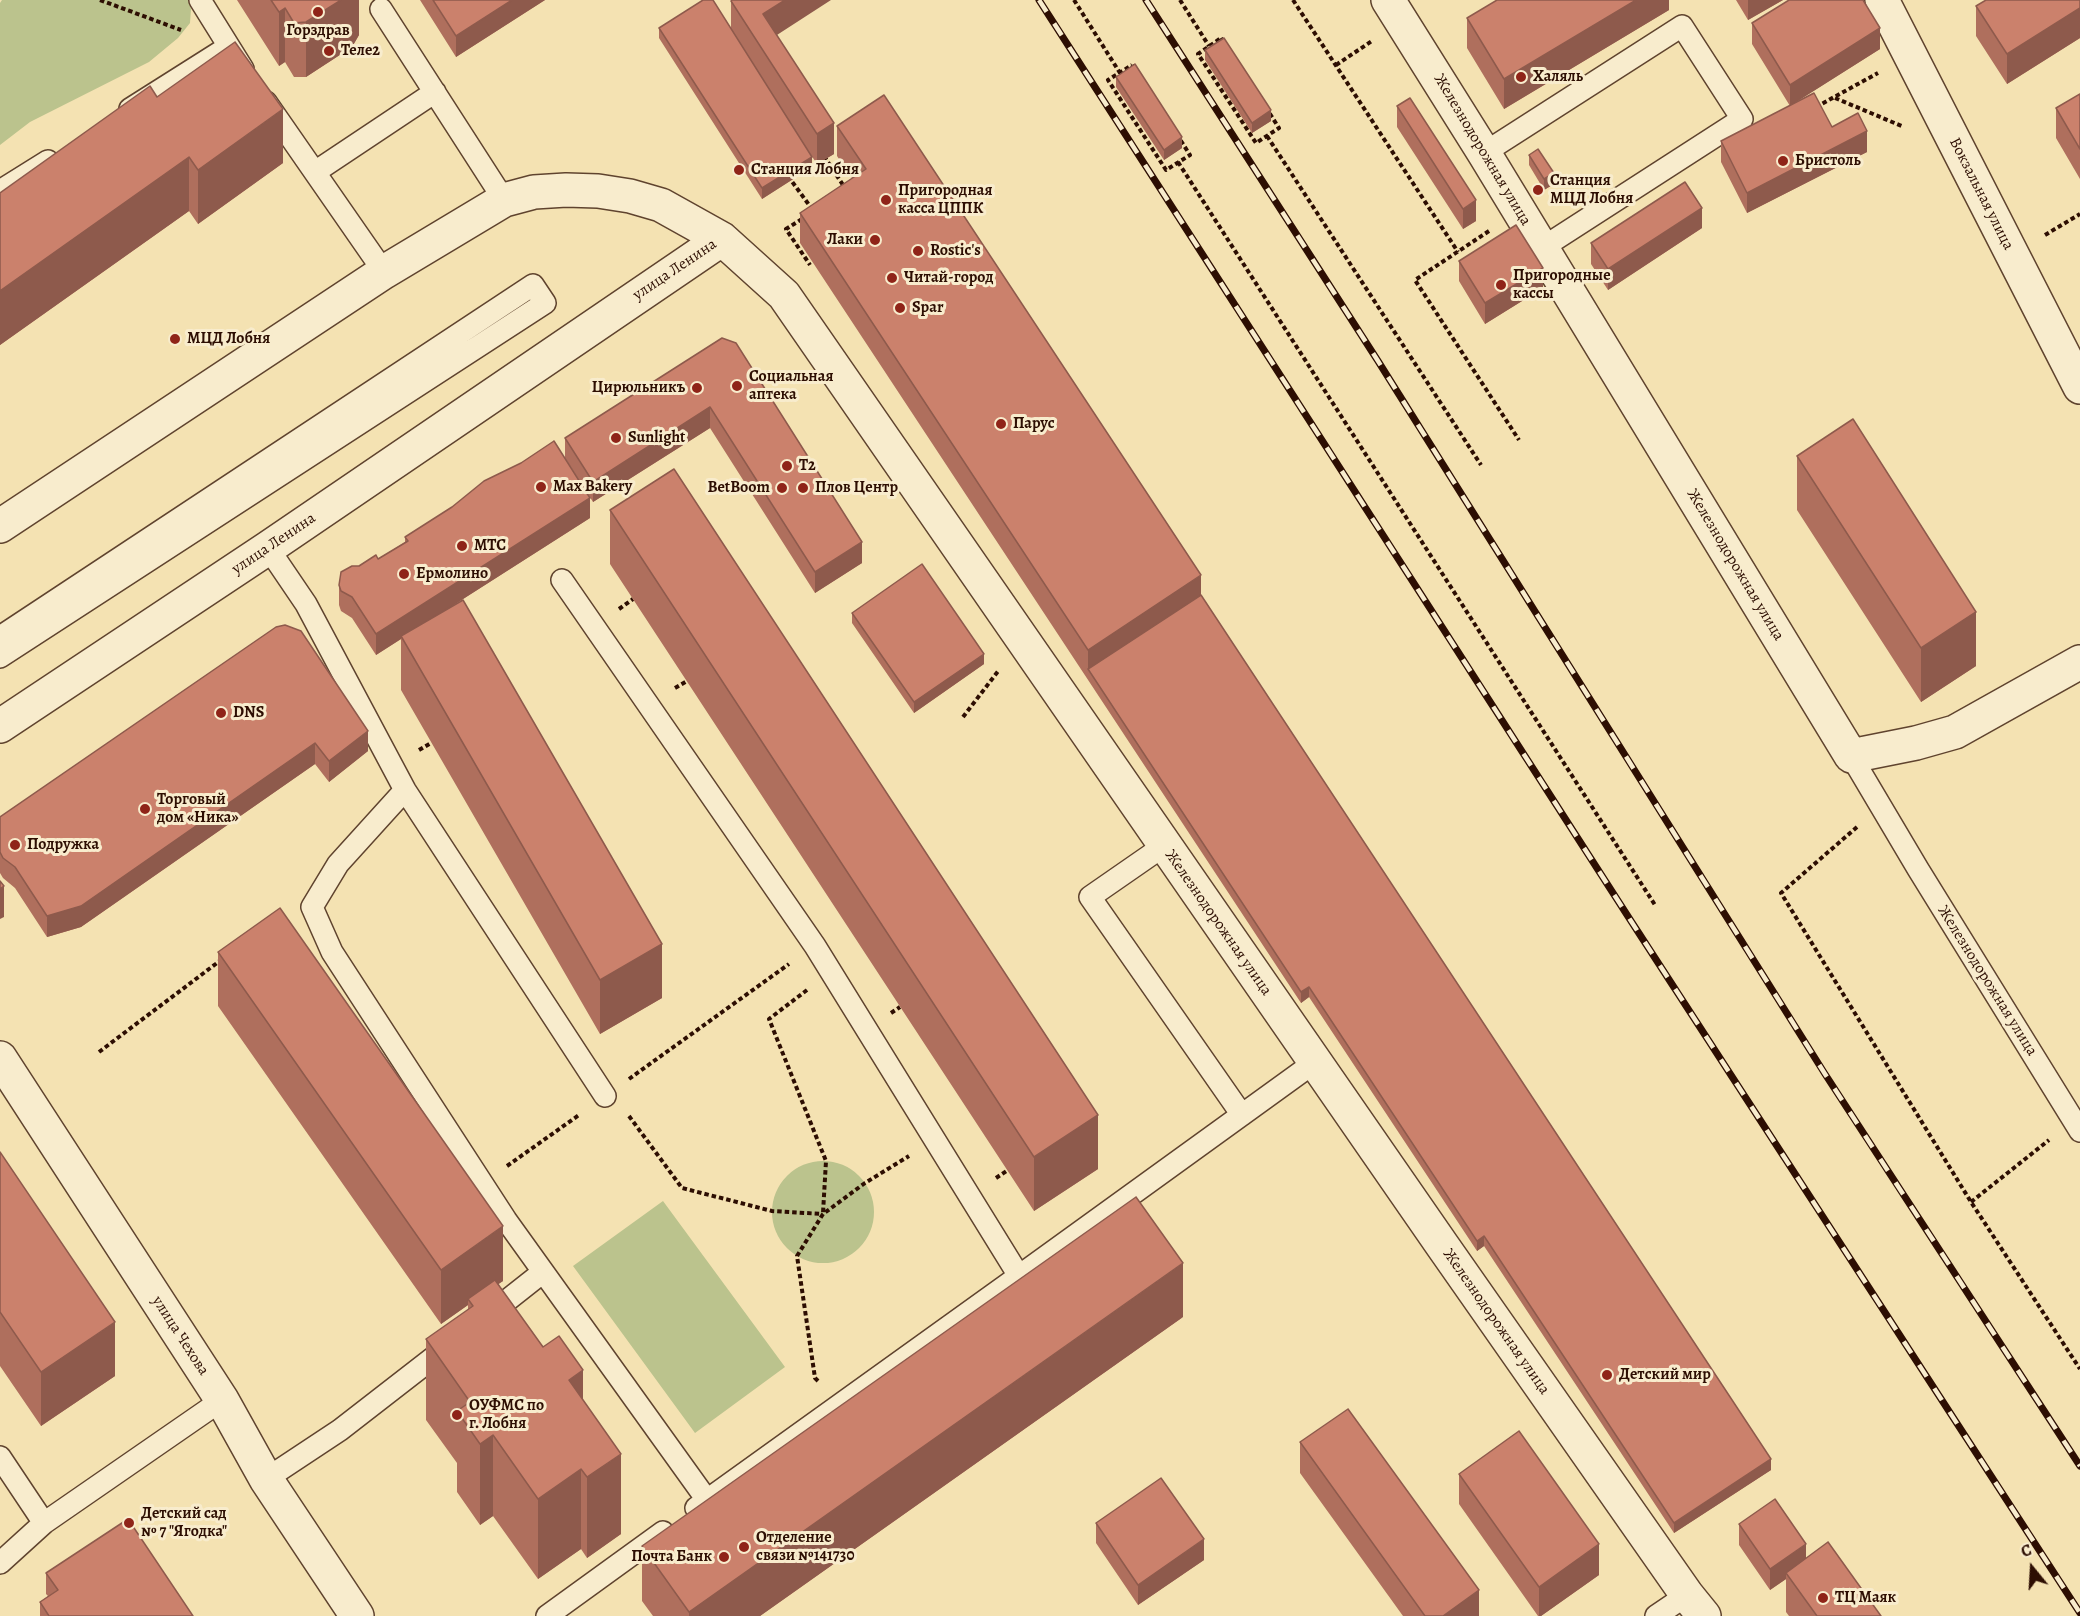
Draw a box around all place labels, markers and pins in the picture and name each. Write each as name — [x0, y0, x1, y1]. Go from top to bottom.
marker: Горздрав — [311, 5, 325, 19]
place label: Горздрав — [286, 21, 350, 41]
place label: Теле2 — [341, 41, 380, 61]
marker: Теле2 — [322, 44, 336, 58]
place label: Халяль — [1533, 67, 1583, 87]
marker: Халяль — [1514, 70, 1528, 84]
place label: Бристоль — [1795, 151, 1861, 171]
marker: Бристоль — [1776, 154, 1790, 168]
place label: Станция Лобня — [751, 160, 859, 180]
marker: Станция Лобня — [732, 163, 746, 177]
place label: Станция МЦД Лобня — [1550, 171, 1633, 209]
place label: Пригородная касса ЦППК — [898, 181, 993, 219]
marker: Станция МЦД Лобня — [1531, 183, 1545, 197]
marker: Пригородная касса ЦППК — [879, 193, 893, 207]
place label: Лаки — [827, 230, 863, 250]
marker: Лаки — [868, 233, 882, 247]
place label: Rostic's — [930, 241, 981, 261]
marker: Rostic's — [911, 244, 925, 258]
place label: Пригородные кассы — [1513, 266, 1611, 304]
place label: Читай-город — [904, 268, 994, 288]
marker: Читай-город — [885, 271, 899, 285]
marker: Пригородные кассы — [1494, 278, 1508, 292]
place label: Spar — [912, 298, 944, 318]
marker: Spar — [893, 301, 907, 315]
place label: МЦД Лобня — [187, 329, 270, 349]
marker: МЦД Лобня — [168, 332, 182, 346]
place label: Социальная аптека — [749, 367, 833, 405]
place label: Цирюльникъ — [592, 378, 685, 398]
marker: Социальная аптека — [730, 379, 744, 393]
marker: Цирюльникъ — [690, 381, 704, 395]
place label: Парус — [1013, 414, 1055, 434]
marker: Парус — [994, 417, 1008, 431]
place label: Sunlight — [628, 428, 685, 448]
marker: Sunlight — [609, 431, 623, 445]
place label: T2 — [799, 456, 816, 476]
marker: T2 — [780, 459, 794, 473]
place label: Max Bakery — [553, 477, 632, 497]
place label: BetBoom — [707, 478, 770, 498]
place label: Плов Центр — [815, 478, 898, 498]
marker: Max Bakery — [534, 480, 548, 494]
marker: BetBoom — [775, 481, 789, 495]
marker: Плов Центр — [796, 481, 810, 495]
place label: МТС — [474, 536, 506, 556]
marker: МТС — [455, 539, 469, 553]
place label: Ермолино — [416, 564, 488, 584]
marker: Ермолино — [397, 567, 411, 581]
place label: DNS — [233, 703, 264, 723]
marker: DNS — [214, 706, 228, 720]
place label: Торговый дом «Ника» — [157, 790, 239, 828]
marker: Торговый дом «Ника» — [138, 802, 152, 816]
place label: Подружка — [27, 835, 99, 855]
marker: Подружка — [8, 838, 22, 852]
place label: Детский мир — [1619, 1365, 1711, 1385]
marker: Детский мир — [1600, 1368, 1614, 1382]
place label: ОУФМС по г. Лобня — [469, 1396, 544, 1434]
marker: ОУФМС по г. Лобня — [450, 1408, 464, 1422]
place label: Детский сад № 7 "Ягодка" — [141, 1504, 227, 1542]
marker: Детский сад № 7 "Ягодка" — [122, 1516, 136, 1530]
place label: Отделение связи №141730 — [756, 1528, 854, 1566]
marker: Отделение связи №141730 — [737, 1540, 751, 1554]
place label: Почта Банк — [631, 1547, 712, 1567]
marker: Почта Банк — [717, 1550, 731, 1564]
place label: ТЦ Маяк — [1835, 1588, 1896, 1608]
marker: ТЦ Маяк — [1816, 1591, 1830, 1605]

